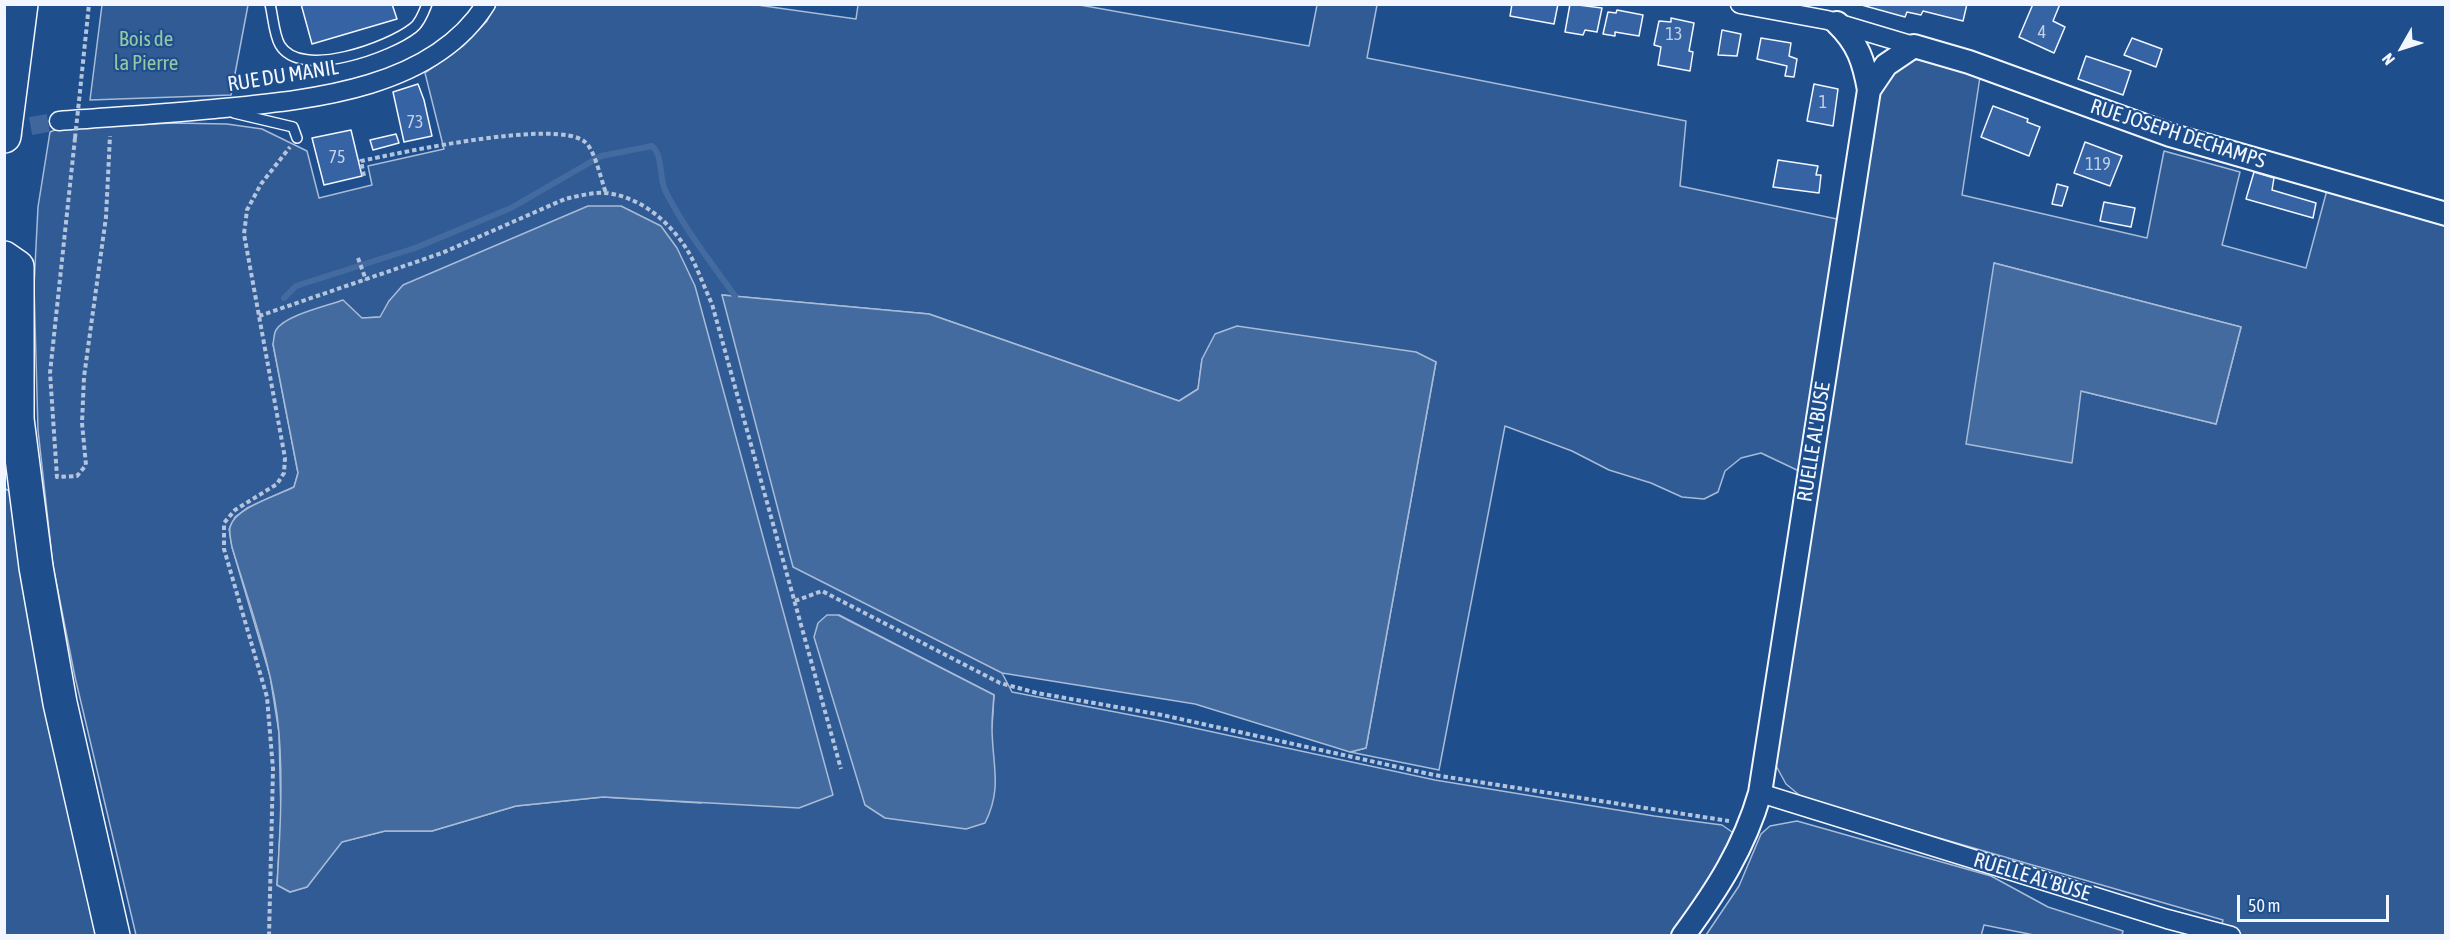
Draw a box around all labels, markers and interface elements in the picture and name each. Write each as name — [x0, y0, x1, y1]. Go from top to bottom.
north arrow — [2372, 18, 2432, 78]
house number: 4 — [2038, 21, 2046, 43]
house number: 13 — [1666, 23, 1682, 45]
park label: Bois de la Pierre — [114, 26, 178, 76]
text: N — [2378, 50, 2398, 69]
street label: RUE DU MANIL — [226, 55, 340, 97]
house number: 1 — [1819, 91, 1827, 113]
street label: RUE JOSEPH DECHAMPS — [2087, 94, 2269, 174]
house number: 73 — [407, 111, 423, 133]
house number: 75 — [329, 146, 345, 168]
house number: 119 — [2085, 153, 2111, 175]
street label: RUELLE AL'BUSE — [1792, 380, 1836, 504]
street label: RUELLE AL'BUSE — [1971, 847, 2093, 907]
scale bar — [2240, 883, 2392, 921]
text: 50 m — [2248, 895, 2280, 916]

